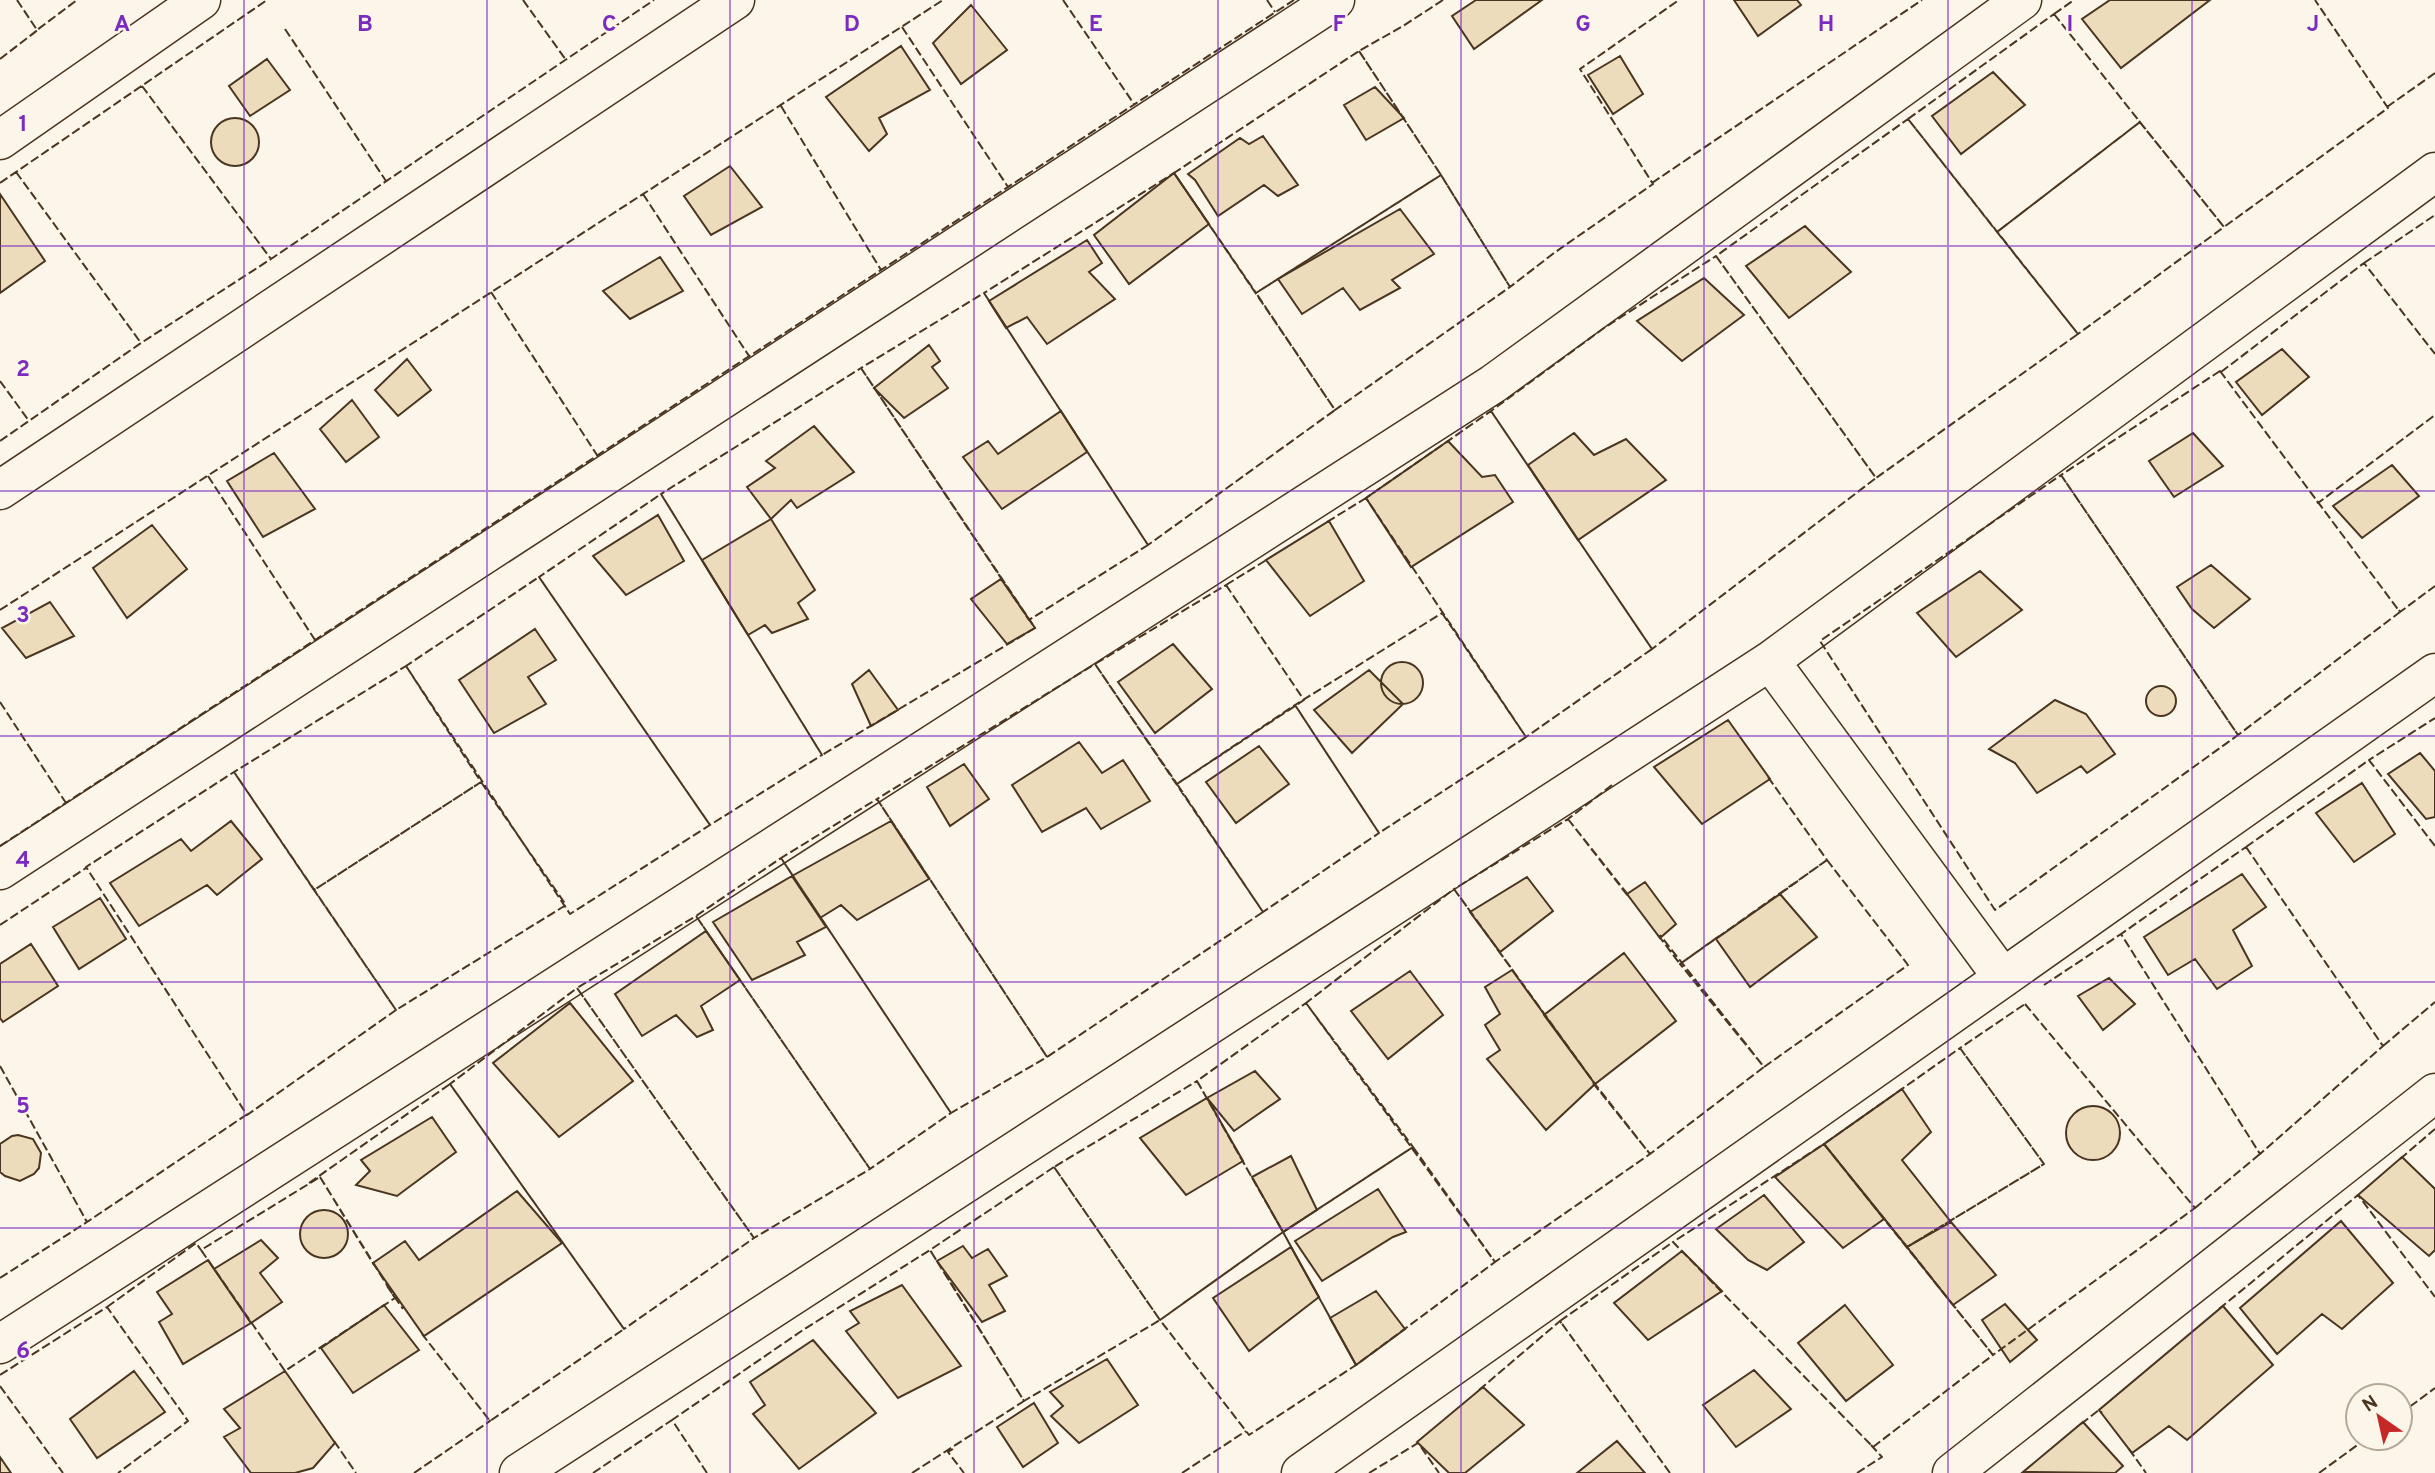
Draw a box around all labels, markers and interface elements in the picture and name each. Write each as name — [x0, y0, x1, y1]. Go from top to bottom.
text: A — [114, 11, 130, 40]
text: B — [357, 11, 373, 40]
text: C — [602, 11, 616, 40]
text: D — [844, 11, 860, 40]
text: E — [1089, 11, 1103, 40]
text: F — [1332, 11, 1346, 40]
text: G — [1575, 11, 1591, 40]
text: H — [1818, 11, 1834, 40]
text: I — [2067, 11, 2073, 40]
text: J — [2307, 11, 2319, 40]
text: 1 — [18, 111, 28, 140]
text: 2 — [16, 356, 30, 385]
text: 3 — [16, 602, 30, 631]
text: 4 — [16, 847, 30, 876]
text: 5 — [16, 1093, 30, 1122]
text: 6 — [16, 1338, 30, 1367]
north arrow — [2344, 1382, 2414, 1452]
text: N — [2358, 1391, 2383, 1418]

